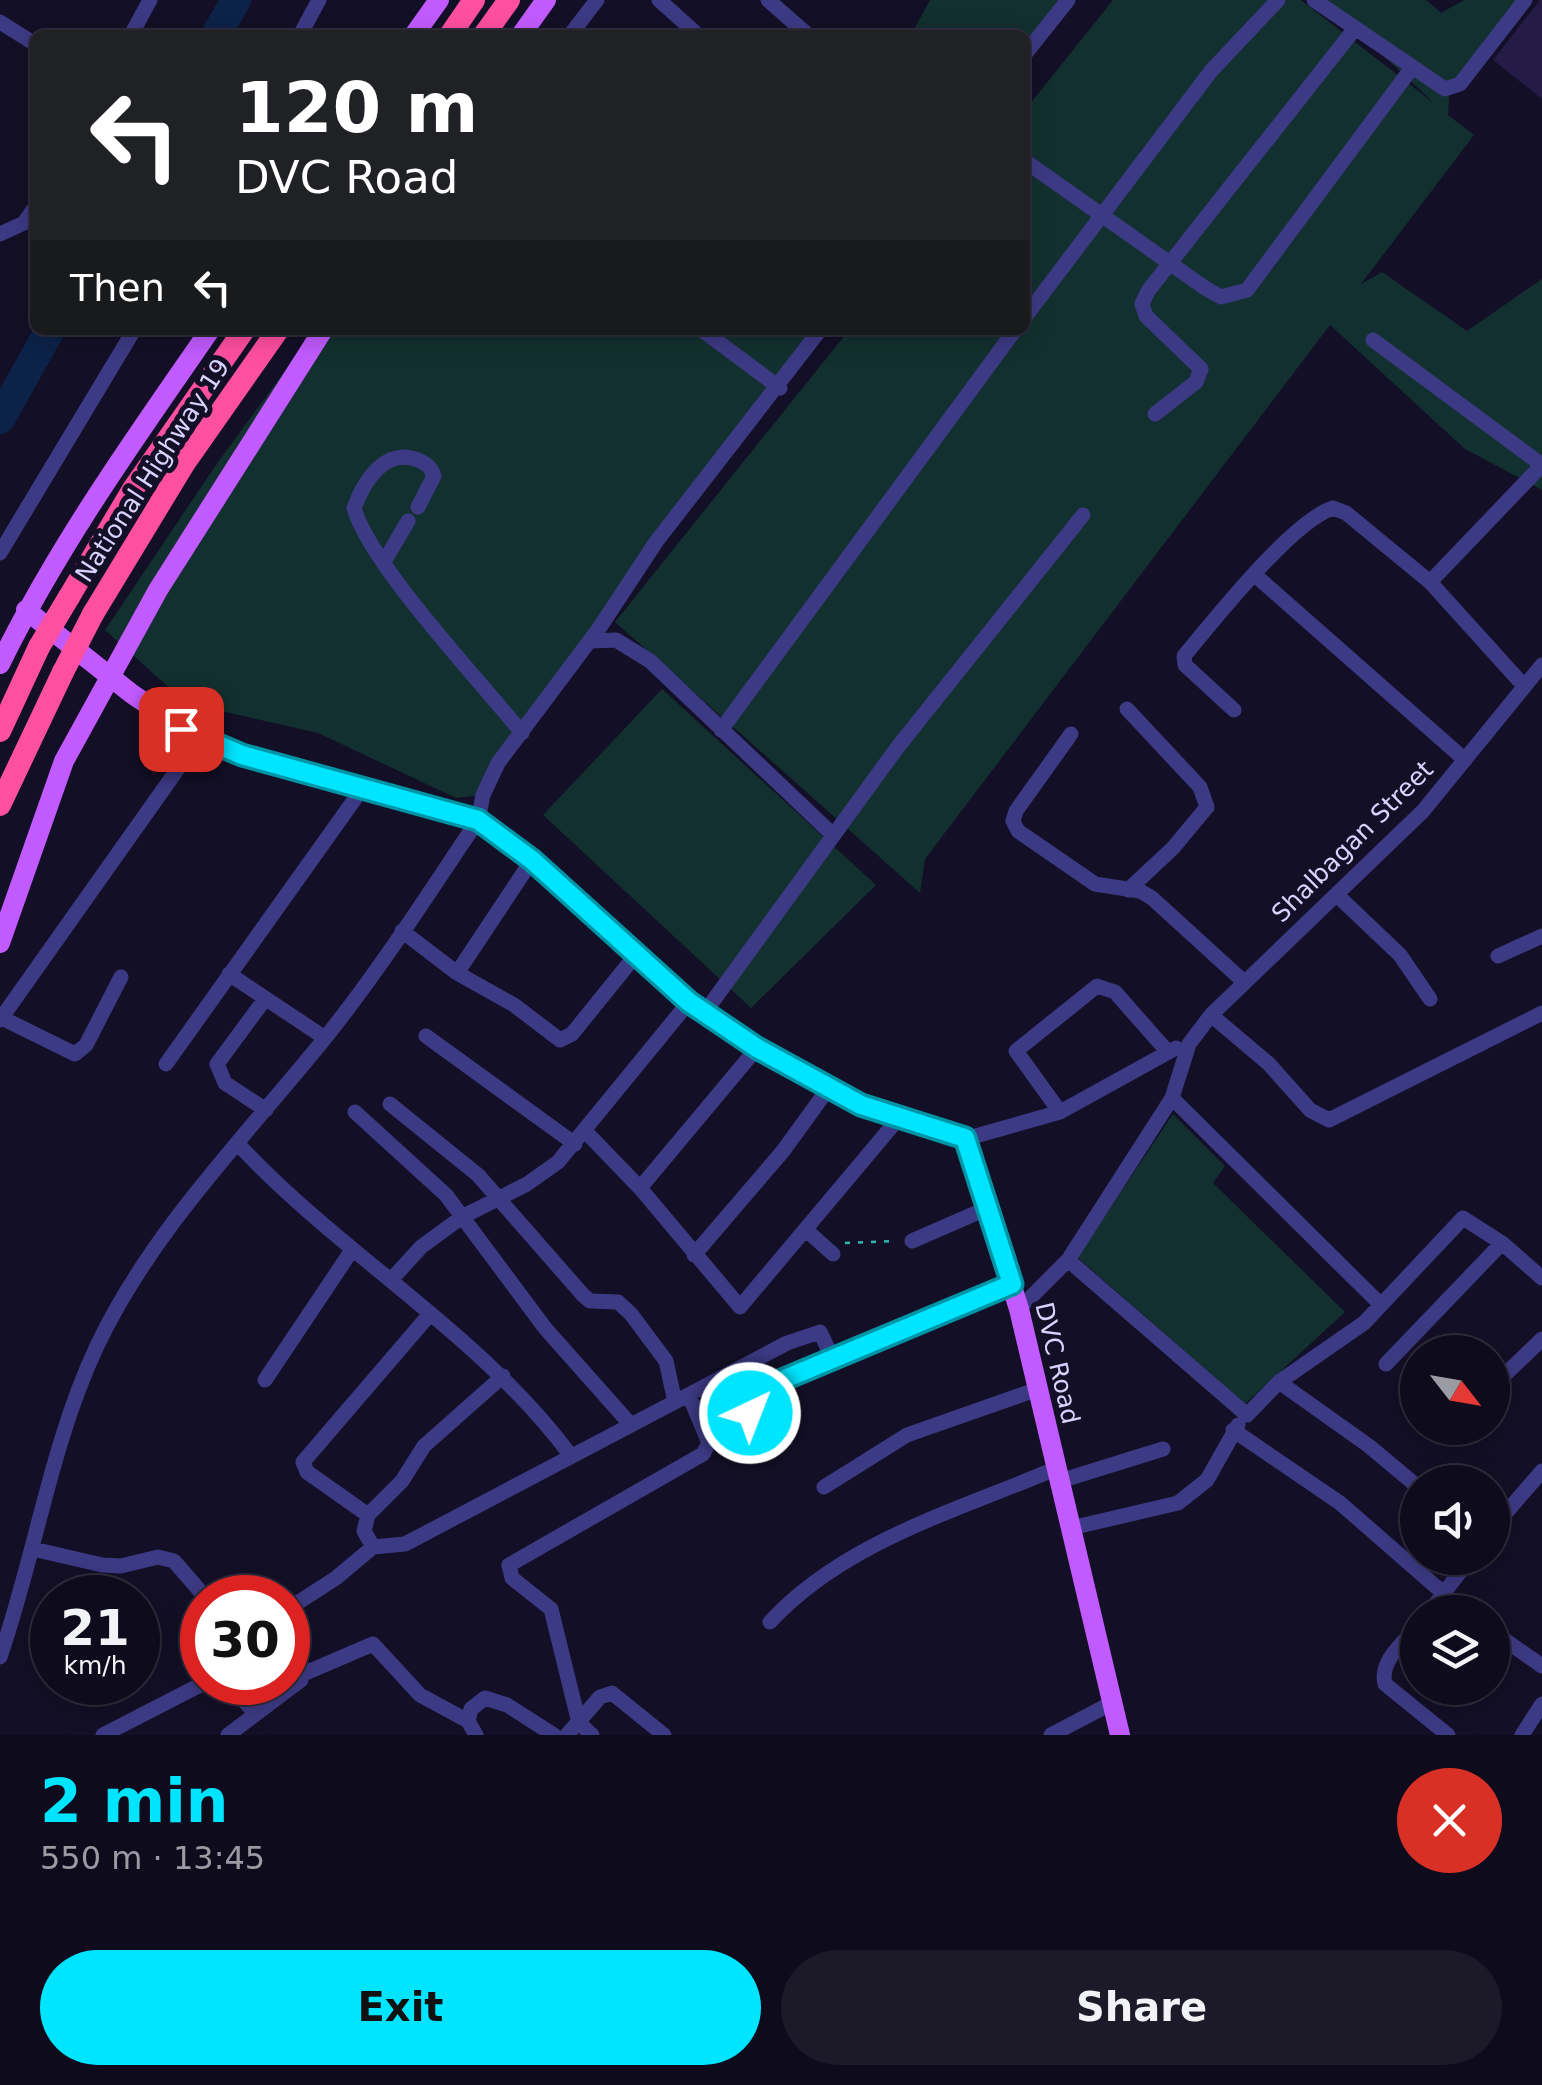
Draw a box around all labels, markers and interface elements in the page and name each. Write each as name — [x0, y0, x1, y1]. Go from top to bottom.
text: 120 m — [235, 67, 478, 149]
icon: left — [70, 70, 200, 200]
text: DVC Road — [235, 151, 458, 204]
icon: left — [185, 260, 240, 315]
text: Then — [70, 266, 165, 310]
street label: National Highway 19 — [69, 353, 235, 587]
pin — [139, 687, 224, 772]
icon: arrive — [154, 702, 209, 757]
street label: Shalbagan Street — [1266, 755, 1439, 928]
street label: DVC Road — [1029, 1299, 1086, 1427]
north arrow — [1400, 1335, 1510, 1445]
map controls — [1400, 1335, 1510, 1705]
position arrow — [698, 1361, 802, 1465]
button: sound — [1400, 1465, 1510, 1575]
speed limit sign: 30 — [180, 1575, 310, 1705]
button: layers — [1400, 1595, 1510, 1705]
text: 21 — [60, 1599, 130, 1657]
text: km/h — [63, 1651, 127, 1680]
text: 2 min — [40, 1766, 228, 1836]
button: close — [1397, 1768, 1502, 1873]
text: 550 m · 13:45 — [40, 1839, 265, 1877]
button: Exit — [40, 1950, 761, 2065]
button: Share — [781, 1950, 1502, 2065]

